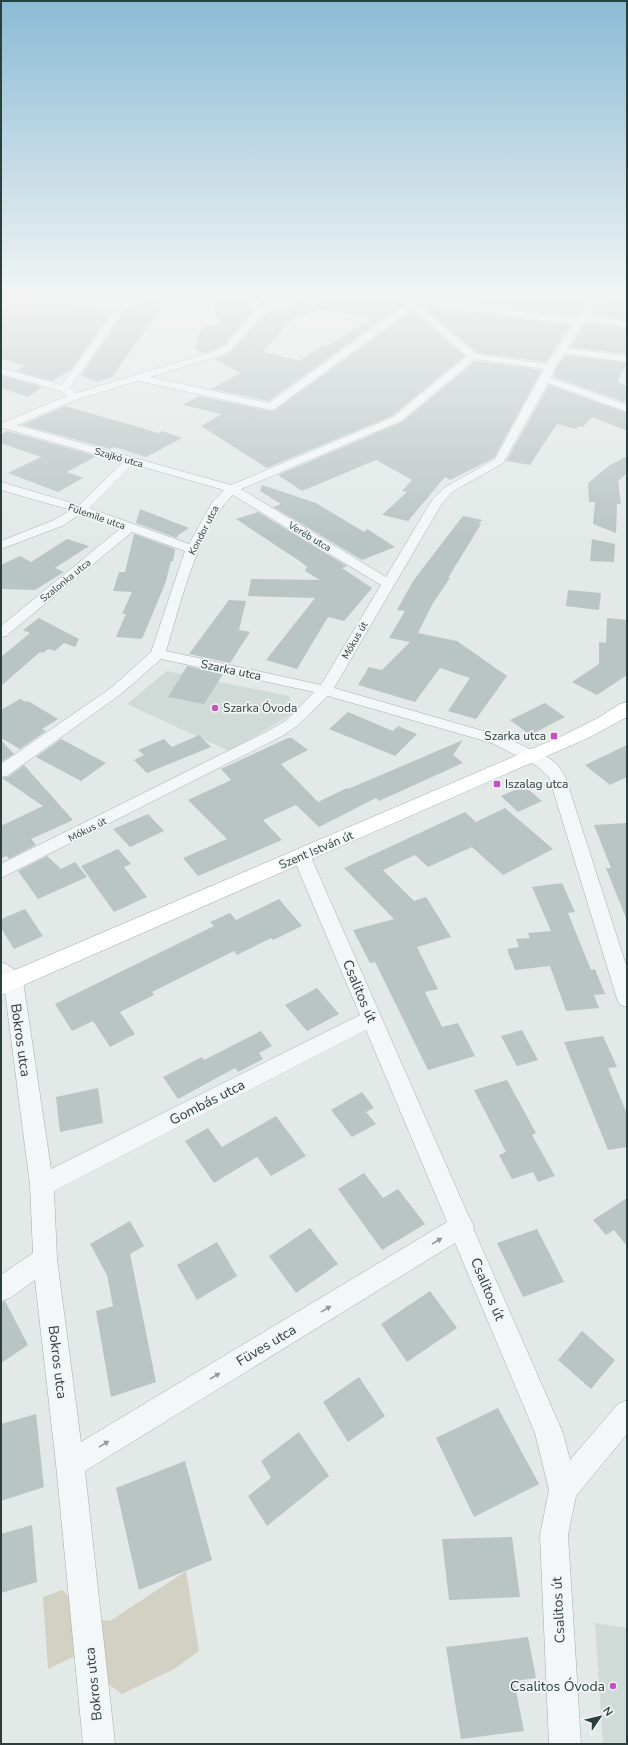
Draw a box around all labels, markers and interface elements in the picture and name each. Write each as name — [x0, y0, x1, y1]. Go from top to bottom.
street label: Szajkó utca — [93, 444, 145, 472]
street label: Fülemile utca — [66, 501, 127, 533]
street label: Kondor utca — [185, 503, 222, 558]
street label: Veréb utca — [285, 518, 334, 555]
street label: Szalonka utca — [37, 556, 94, 606]
street label: Mókus út — [338, 619, 371, 662]
street label: Szarka utca — [199, 656, 263, 684]
place label: Szarka Óvoda — [223, 700, 297, 716]
marker: Szarka Óvoda — [210, 703, 220, 713]
place label: Szarka utca — [484, 728, 546, 744]
marker: Szarka utca — [549, 731, 559, 741]
place label: Iszalag utca — [505, 776, 568, 792]
marker: Iszalag utca — [492, 779, 502, 789]
street label: Mókus út — [66, 814, 109, 845]
street label: Szent István út — [276, 827, 357, 873]
street label: Csalitos út — [338, 957, 381, 1026]
street label: Bokros utca — [6, 1002, 35, 1078]
street label: Gombás utca — [166, 1075, 248, 1130]
one-way arrow — [431, 1238, 443, 1245]
street label: Csalitos út — [466, 1255, 509, 1324]
one-way arrow — [320, 1305, 332, 1312]
street label: Füves utca — [233, 1320, 300, 1371]
street label: Bokros utca — [44, 1324, 71, 1400]
one-way arrow — [209, 1373, 221, 1380]
one-way arrow — [98, 1440, 110, 1447]
street label: Csalitos út — [547, 1576, 570, 1644]
street label: Bokros utca — [80, 1646, 107, 1722]
place label: Csalitos Óvoda — [510, 1677, 605, 1696]
marker: Csalitos Óvoda — [608, 1681, 618, 1691]
north arrow — [580, 1697, 620, 1737]
text: N — [599, 1704, 616, 1719]

